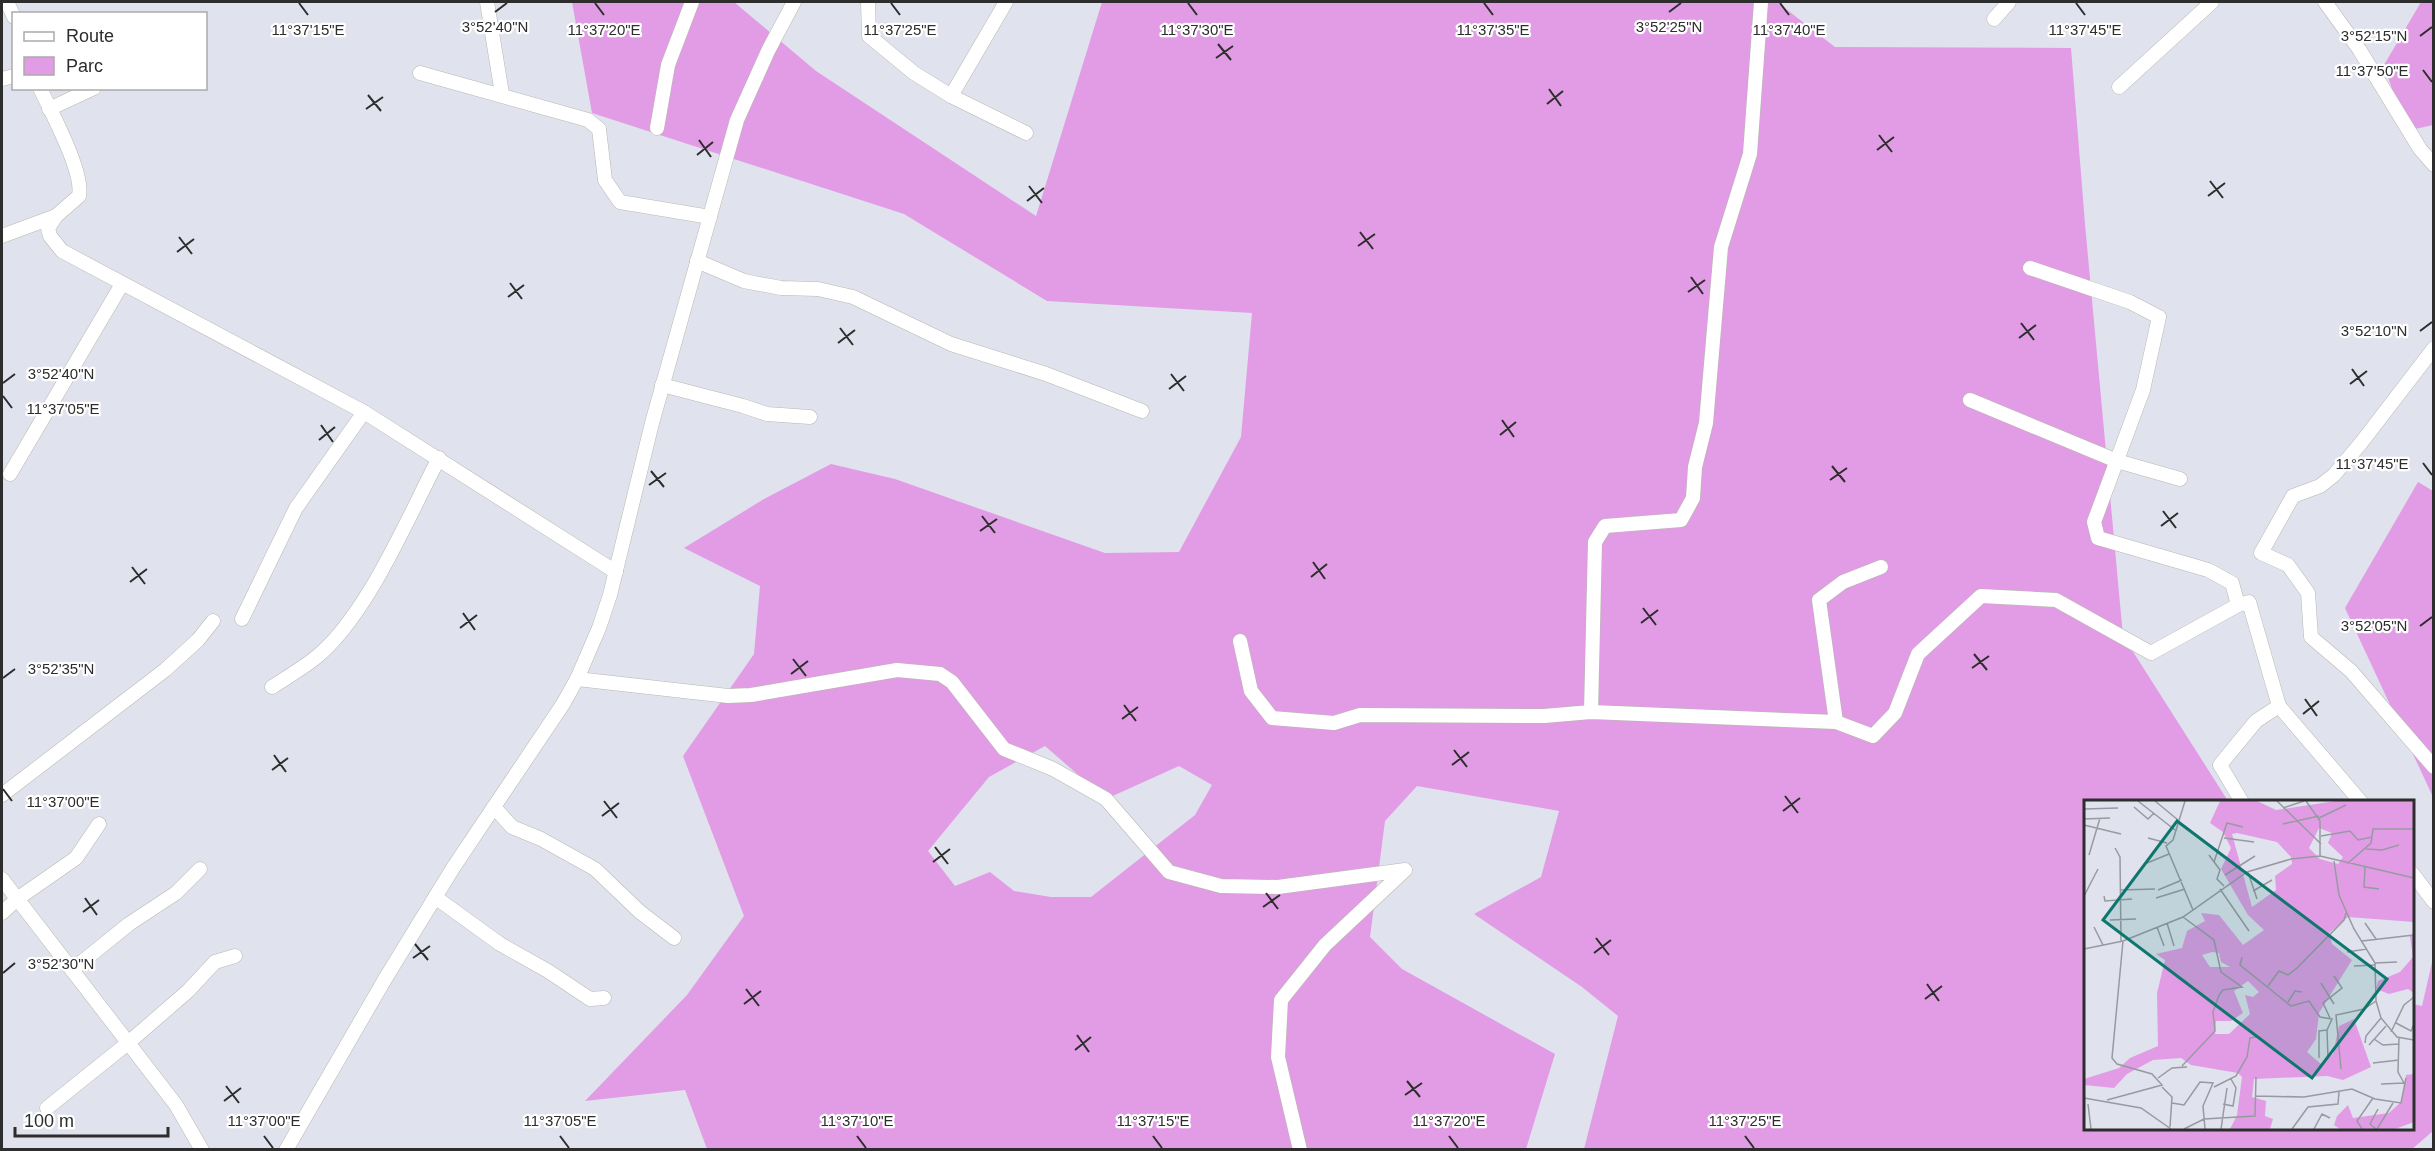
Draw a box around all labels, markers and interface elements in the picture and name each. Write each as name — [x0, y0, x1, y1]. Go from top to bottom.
legend — [12, 12, 207, 90]
text: 3°52'40"N — [462, 18, 528, 35]
text: 3°52'25"N — [1636, 18, 1702, 35]
text: 11°37'15"E — [271, 21, 345, 38]
text: 11°37'20"E — [567, 21, 641, 38]
text: 11°37'25"E — [863, 21, 937, 38]
text: 11°37'30"E — [1160, 21, 1234, 38]
text: 11°37'35"E — [1456, 21, 1530, 38]
text: 11°37'40"E — [1752, 21, 1826, 38]
text: 11°37'45"E — [2048, 21, 2122, 38]
text: Route — [66, 26, 114, 46]
text: 3°52'15"N — [2341, 27, 2407, 44]
text: Parc — [66, 56, 103, 76]
text: 11°37'50"E — [2335, 62, 2409, 79]
text: 3°52'10"N — [2341, 322, 2407, 339]
text: 3°52'40"N — [28, 365, 94, 382]
text: 11°37'05"E — [26, 400, 100, 417]
text: 11°37'45"E — [2335, 455, 2409, 472]
text: 3°52'05"N — [2341, 617, 2407, 634]
text: 3°52'35"N — [28, 660, 94, 677]
text: 11°37'00"E — [26, 793, 100, 810]
inset map — [2084, 800, 2414, 1130]
text: 3°52'30"N — [28, 955, 94, 972]
scale bar — [15, 1100, 168, 1138]
text: 100 m — [24, 1111, 74, 1131]
text: 11°37'00"E — [227, 1112, 301, 1129]
text: 11°37'05"E — [523, 1112, 597, 1129]
text: 11°37'10"E — [820, 1112, 894, 1129]
text: 11°37'15"E — [1116, 1112, 1190, 1129]
text: 11°37'20"E — [1412, 1112, 1486, 1129]
text: 11°37'25"E — [1708, 1112, 1782, 1129]

